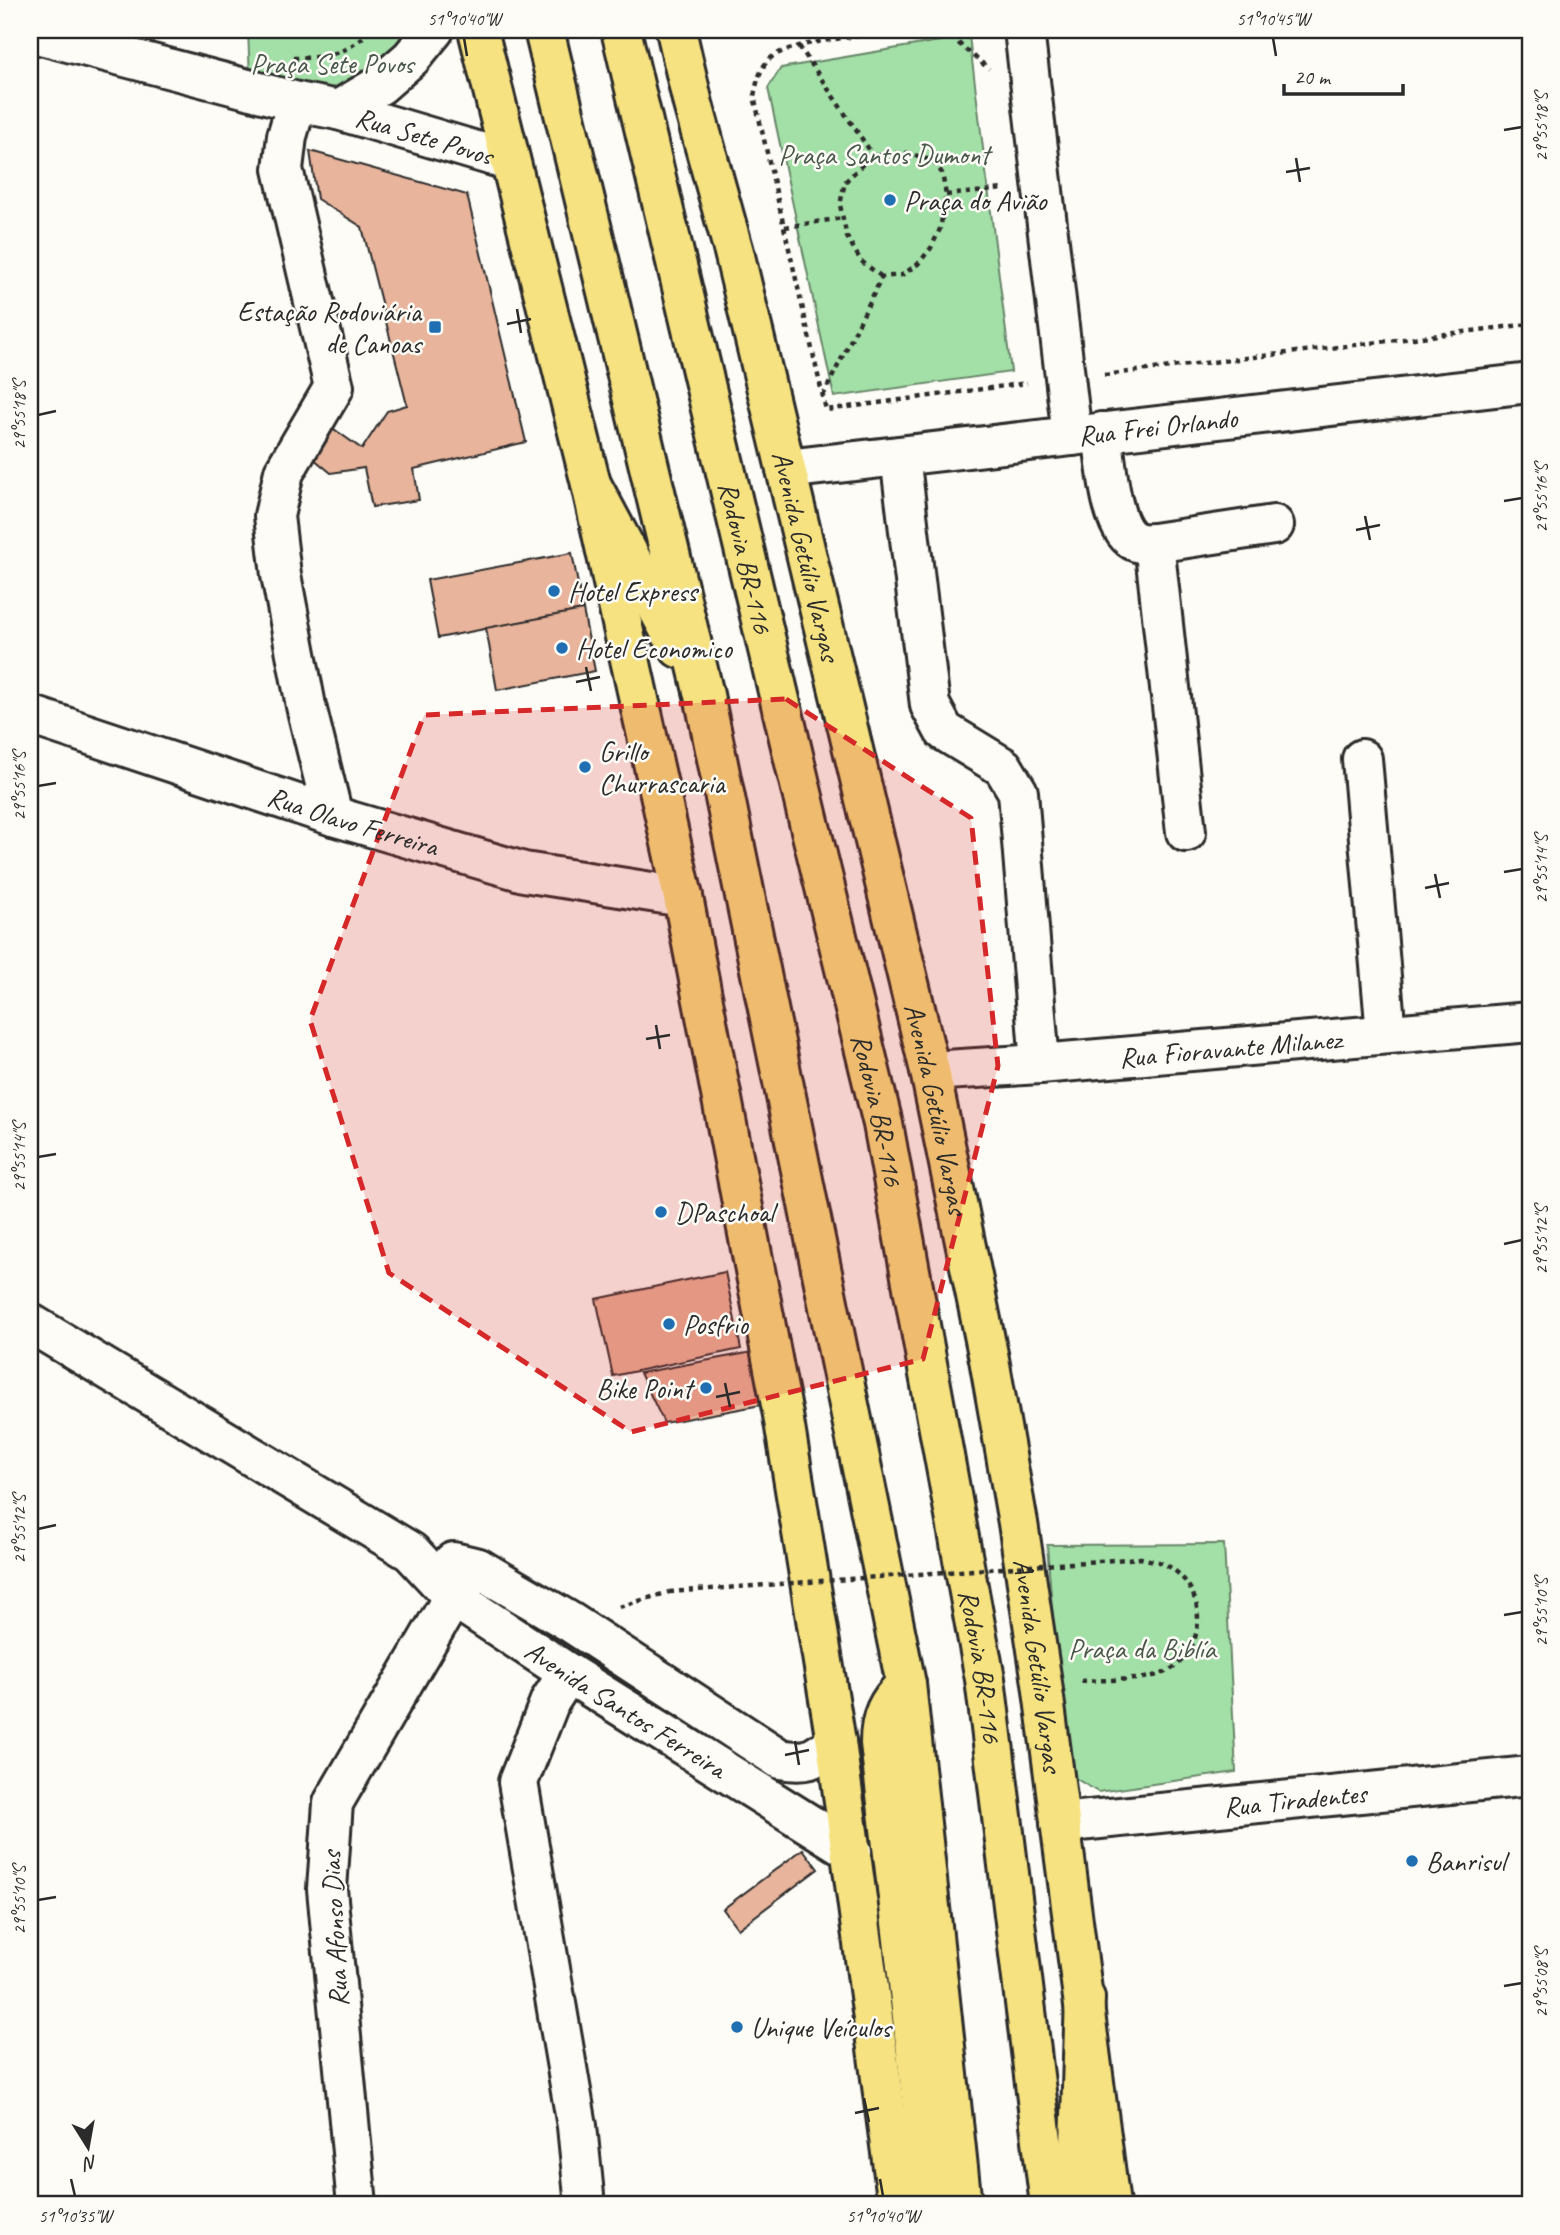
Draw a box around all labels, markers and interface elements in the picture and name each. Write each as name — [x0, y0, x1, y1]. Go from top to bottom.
text: 51°10'40"W — [427, 8, 504, 30]
text: 51°10'45"W — [1236, 8, 1313, 30]
park label: Praça Sete Povos — [250, 46, 416, 81]
scale bar — [1284, 52, 1402, 96]
text: 20 m — [1294, 64, 1332, 90]
text: 29°55'18"S — [1530, 89, 1552, 161]
street label: Rua Sete Povos — [352, 99, 499, 174]
park label: Praça Santos Dumont — [778, 137, 993, 172]
place label: Praça do Avião — [904, 183, 1049, 218]
marker: Praça do Avião — [882, 192, 898, 208]
place label: Estação Rodoviária de Canoas — [237, 294, 423, 361]
marker: Estação Rodoviária de Canoas — [427, 319, 443, 335]
text: 29°55'18"S — [8, 377, 30, 449]
street label: Rua Frei Orlando — [1076, 400, 1241, 453]
street label: Avenida Getúlio Vargas — [764, 448, 849, 667]
text: 29°55'16"S — [1530, 460, 1552, 532]
street label: Rodovia BR-116 — [711, 478, 781, 638]
place label: Hotel Express — [568, 574, 699, 609]
marker: Hotel Express — [546, 583, 562, 599]
place label: Hotel Economico — [576, 631, 734, 666]
marker: Hotel Economico — [554, 640, 570, 656]
place label: Grillo Churrascaria — [599, 734, 726, 801]
text: 29°55'16"S — [8, 748, 30, 820]
marker: Grillo Churrascaria — [577, 759, 593, 775]
street label: Rua Olavo Ferreira — [263, 779, 444, 864]
text: 29°55'14"S — [1530, 831, 1552, 903]
street label: Avenida Getúlio Vargas — [896, 1000, 976, 1220]
street label: Rua Fioravante Milanez — [1118, 1021, 1346, 1075]
street label: Rodovia BR-116 — [844, 1030, 911, 1190]
text: 29°55'14"S — [8, 1119, 30, 1191]
place label: DPaschoal — [675, 1195, 779, 1230]
text: 29°55'12"S — [1530, 1202, 1552, 1274]
marker: DPaschoal — [653, 1204, 669, 1220]
place label: Posfrio — [683, 1307, 750, 1342]
marker: Posfrio — [661, 1316, 677, 1332]
place label: Bike Point — [596, 1371, 696, 1406]
marker: Bike Point — [698, 1380, 714, 1396]
text: 29°55'12"S — [8, 1491, 30, 1563]
street label: Avenida Getúlio Vargas — [1006, 1557, 1071, 1776]
text: 29°55'10"S — [1530, 1574, 1552, 1646]
street label: Rodovia BR-116 — [951, 1587, 1010, 1746]
park label: Praça da Biblía — [1068, 1631, 1217, 1666]
street label: Avenida Santos Ferreira — [518, 1633, 735, 1787]
street label: Rua Tiradentes — [1222, 1775, 1370, 1825]
place label: Banrisul — [1426, 1844, 1511, 1879]
street label: Rua Afonso Dias — [313, 1848, 356, 2008]
marker: Banrisul — [1404, 1853, 1420, 1869]
text: 29°55'10"S — [8, 1862, 30, 1934]
text: 29°55'08"S — [1530, 1945, 1552, 2017]
place label: Unique Veículos — [751, 2010, 893, 2045]
marker: Unique Veículos — [729, 2019, 745, 2035]
north arrow — [52, 2112, 122, 2182]
text: N — [80, 2150, 99, 2176]
text: 51°10'35"W — [38, 2205, 115, 2227]
text: 51°10'40"W — [846, 2205, 923, 2227]

